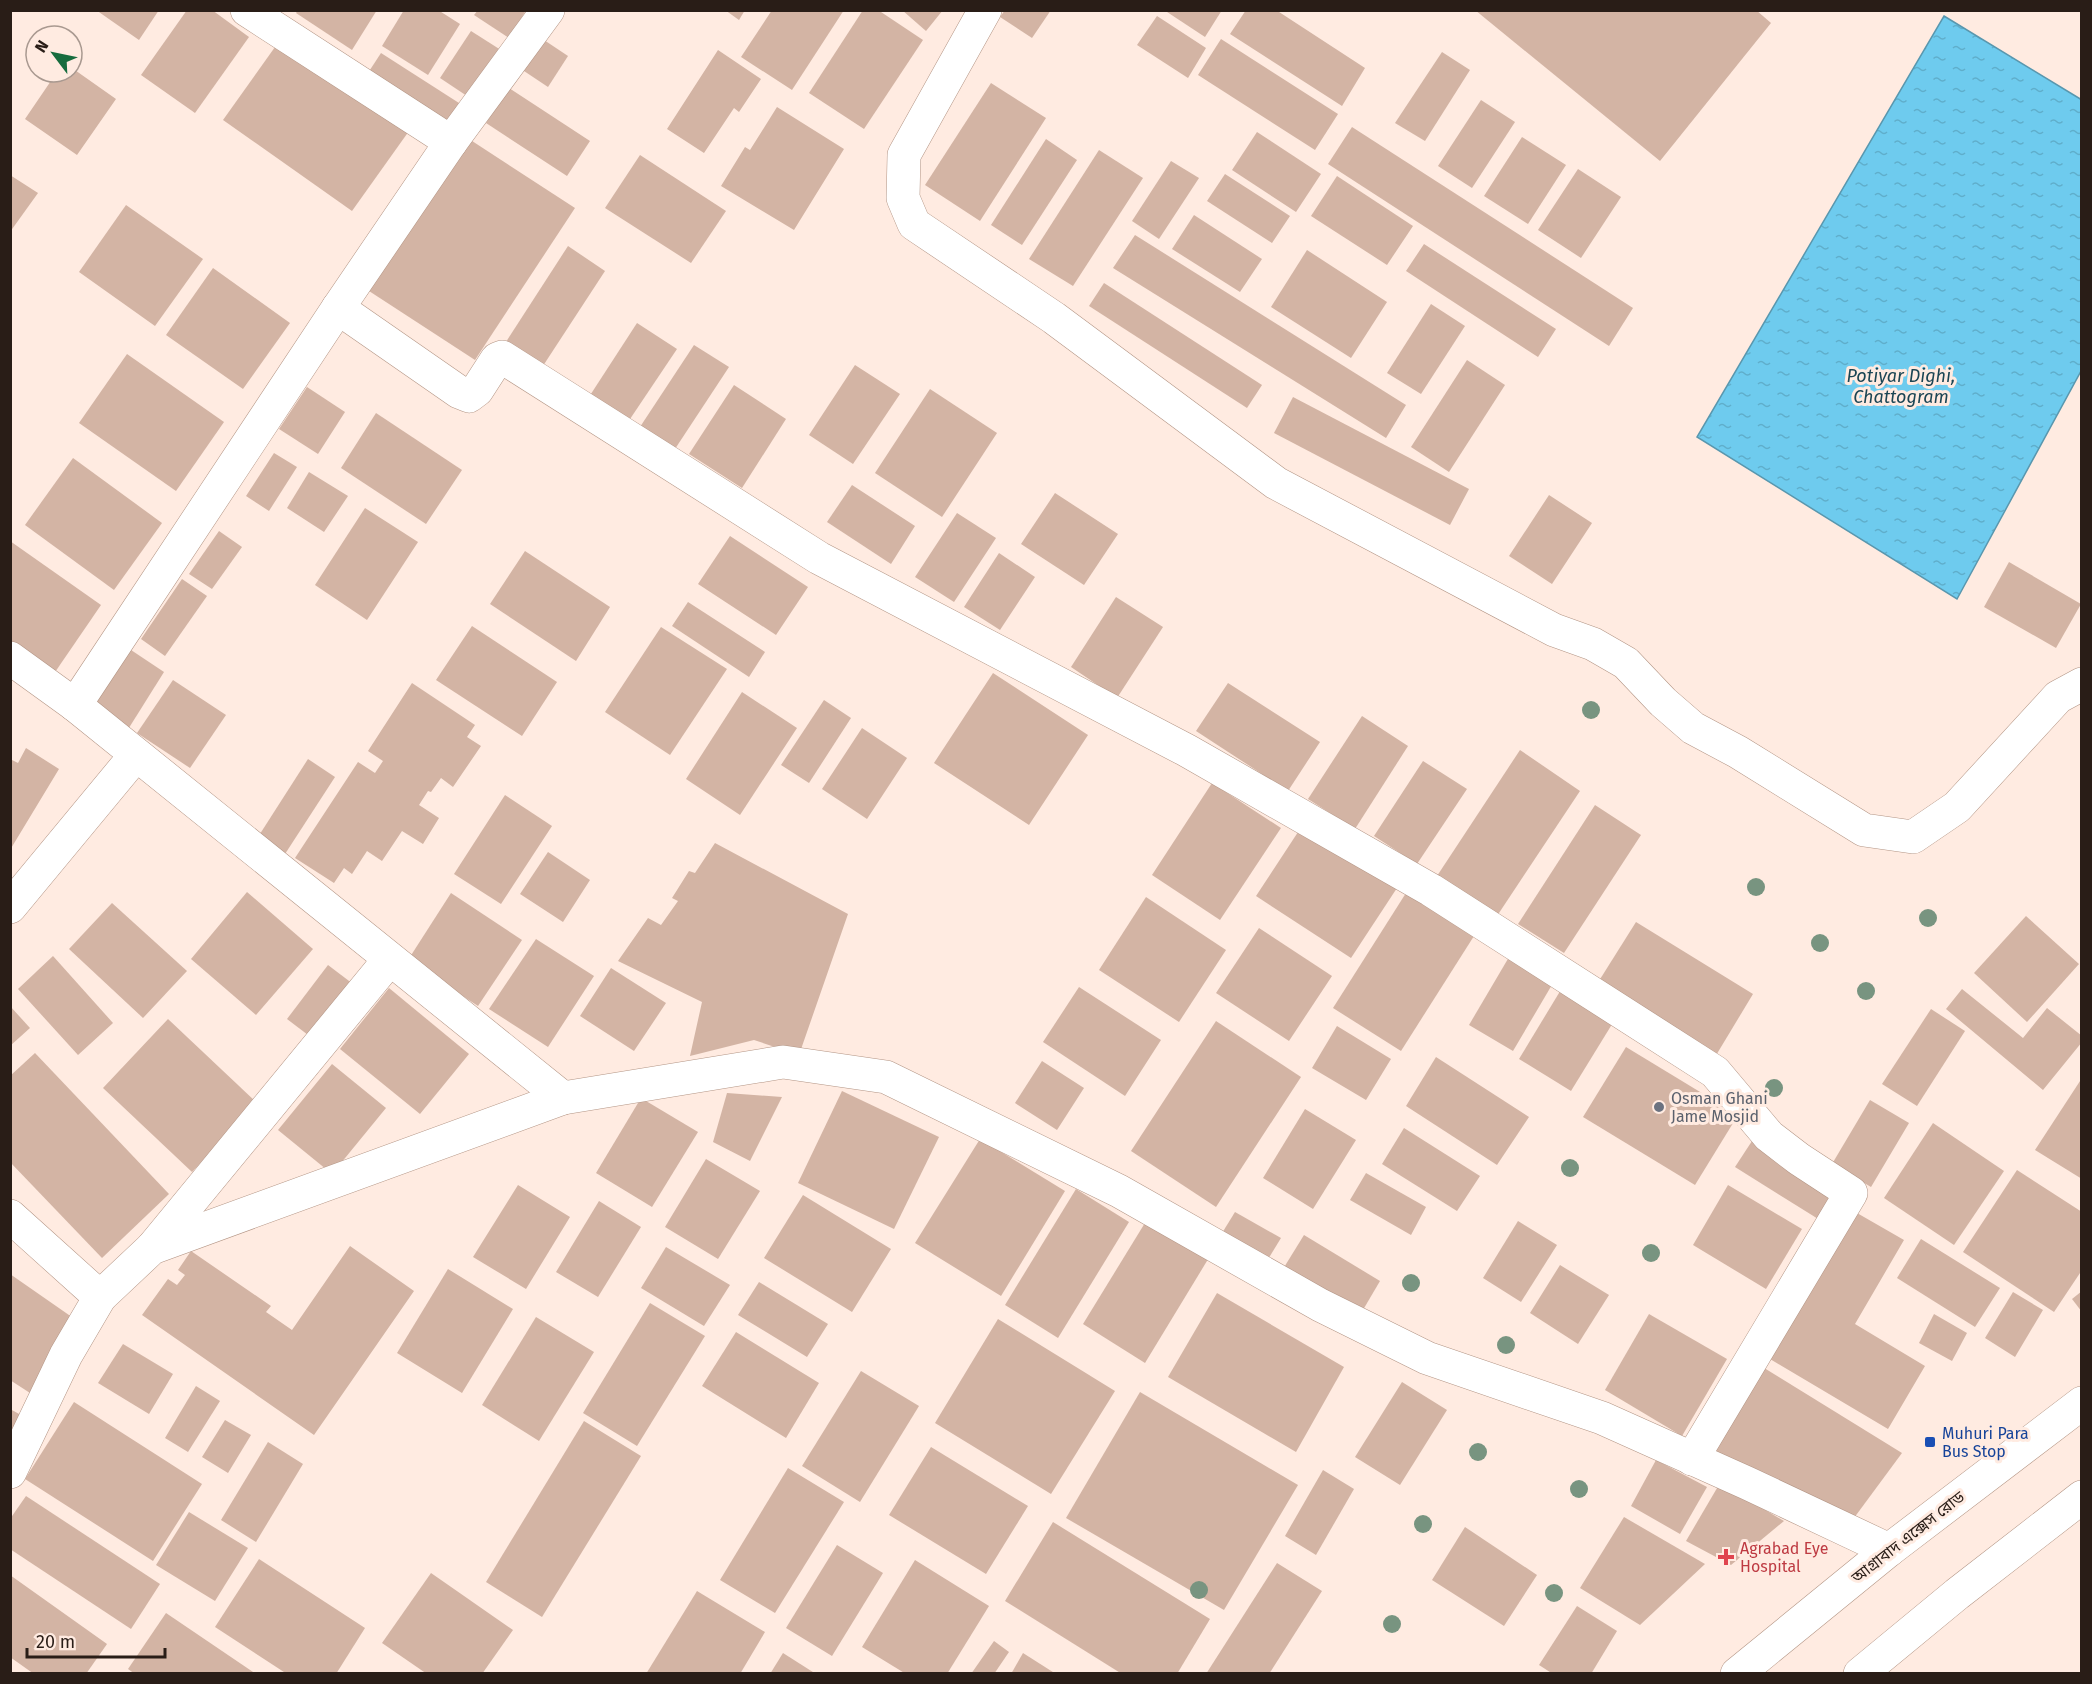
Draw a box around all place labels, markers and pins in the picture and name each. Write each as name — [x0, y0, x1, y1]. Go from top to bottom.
place label: Osman Ghani Jame Mosjid — [1671, 1089, 1768, 1126]
marker: Osman Ghani Jame Mosjid — [1652, 1100, 1666, 1114]
place label: Muhuri Para Bus Stop — [1942, 1424, 2029, 1461]
marker: Muhuri Para Bus Stop — [1923, 1435, 1937, 1449]
place label: Agrabad Eye Hospital — [1740, 1539, 1828, 1576]
marker: Agrabad Eye Hospital — [1717, 1548, 1735, 1566]

